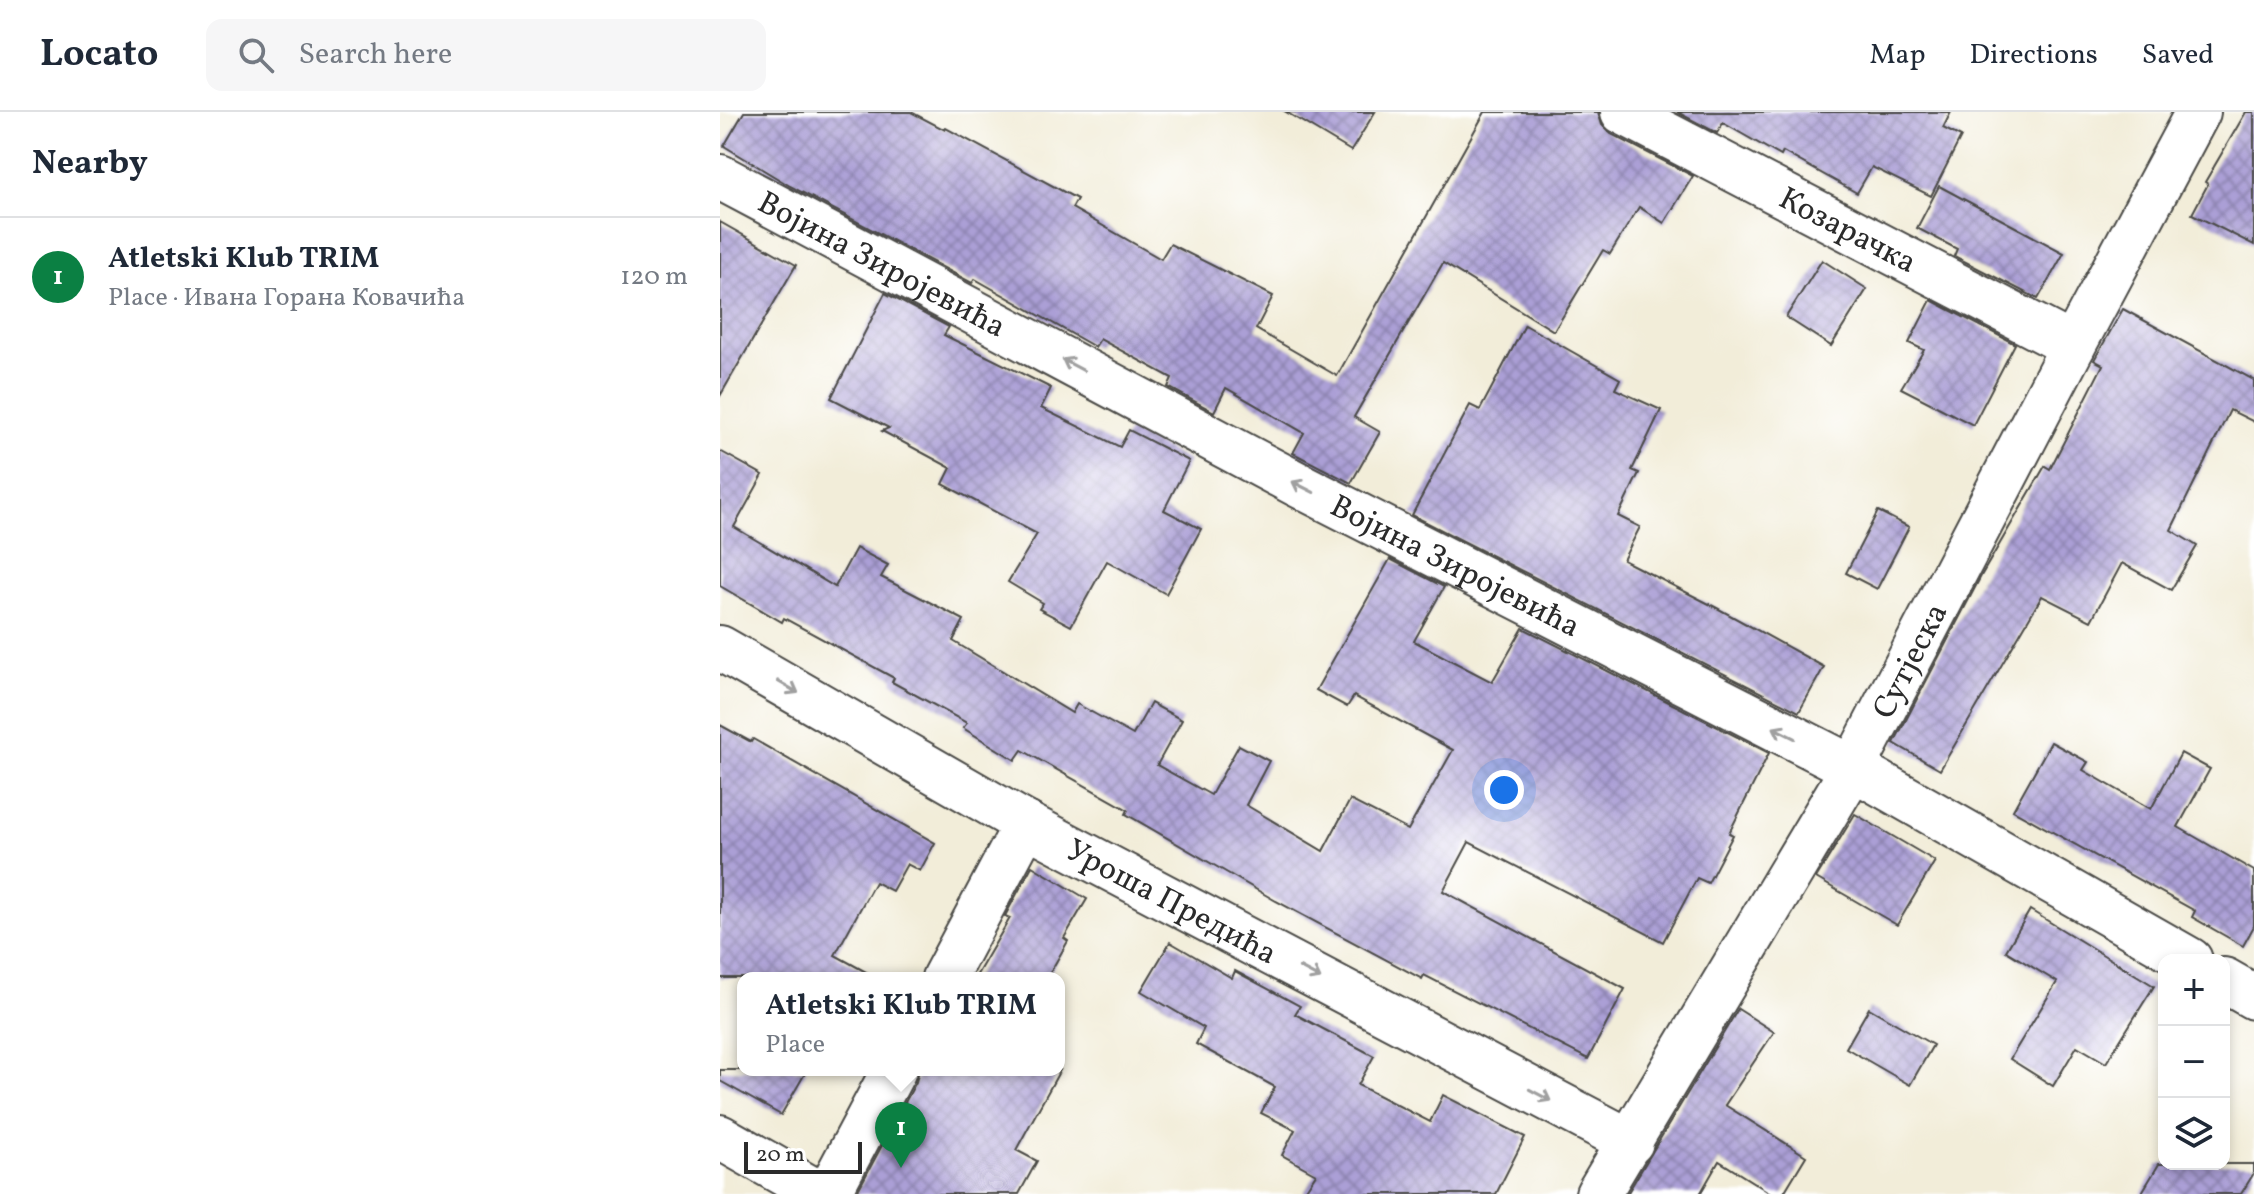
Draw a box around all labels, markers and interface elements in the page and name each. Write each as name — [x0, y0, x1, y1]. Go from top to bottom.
search box — [206, 19, 766, 91]
text: Locato — [40, 29, 158, 82]
icon: search — [234, 33, 278, 77]
text: Search here — [298, 34, 452, 76]
text: Map — [1870, 36, 1926, 75]
text: Directions — [1970, 36, 2098, 75]
text: Saved — [2142, 36, 2214, 75]
text: Nearby — [32, 141, 148, 188]
street label: Козарачка — [1770, 178, 1923, 286]
street label: Војина Зиројевића — [749, 182, 1013, 350]
text: Atletski Klub TRIM — [108, 238, 379, 280]
text: 1 — [53, 259, 63, 295]
text: 120 m — [620, 259, 688, 295]
text: Place · Ивана Горана Ковачића — [108, 280, 465, 316]
one-way arrow — [1062, 357, 1086, 372]
one-way arrow — [1292, 479, 1315, 494]
street label: Војина Зиројевића — [1322, 486, 1587, 650]
street label: Сутјеска — [1864, 596, 1960, 727]
one-way arrow — [776, 679, 799, 695]
one-way arrow — [1772, 724, 1796, 740]
your location — [1484, 770, 1524, 810]
street label: Уроша Предића — [1057, 830, 1284, 977]
map controls — [2158, 954, 2230, 1170]
button: + — [2158, 954, 2230, 1026]
one-way arrow — [1298, 966, 1322, 982]
popup — [737, 972, 1065, 1076]
text: Atletski Klub TRIM — [765, 985, 1037, 1027]
button: − — [2158, 1026, 2230, 1098]
text: Place — [765, 1027, 825, 1063]
one-way arrow — [1528, 1087, 1552, 1103]
button: layers — [2158, 1098, 2230, 1170]
pin: 1 — [875, 1102, 927, 1168]
scale bar — [744, 1138, 862, 1174]
text: 20 m — [756, 1140, 805, 1171]

